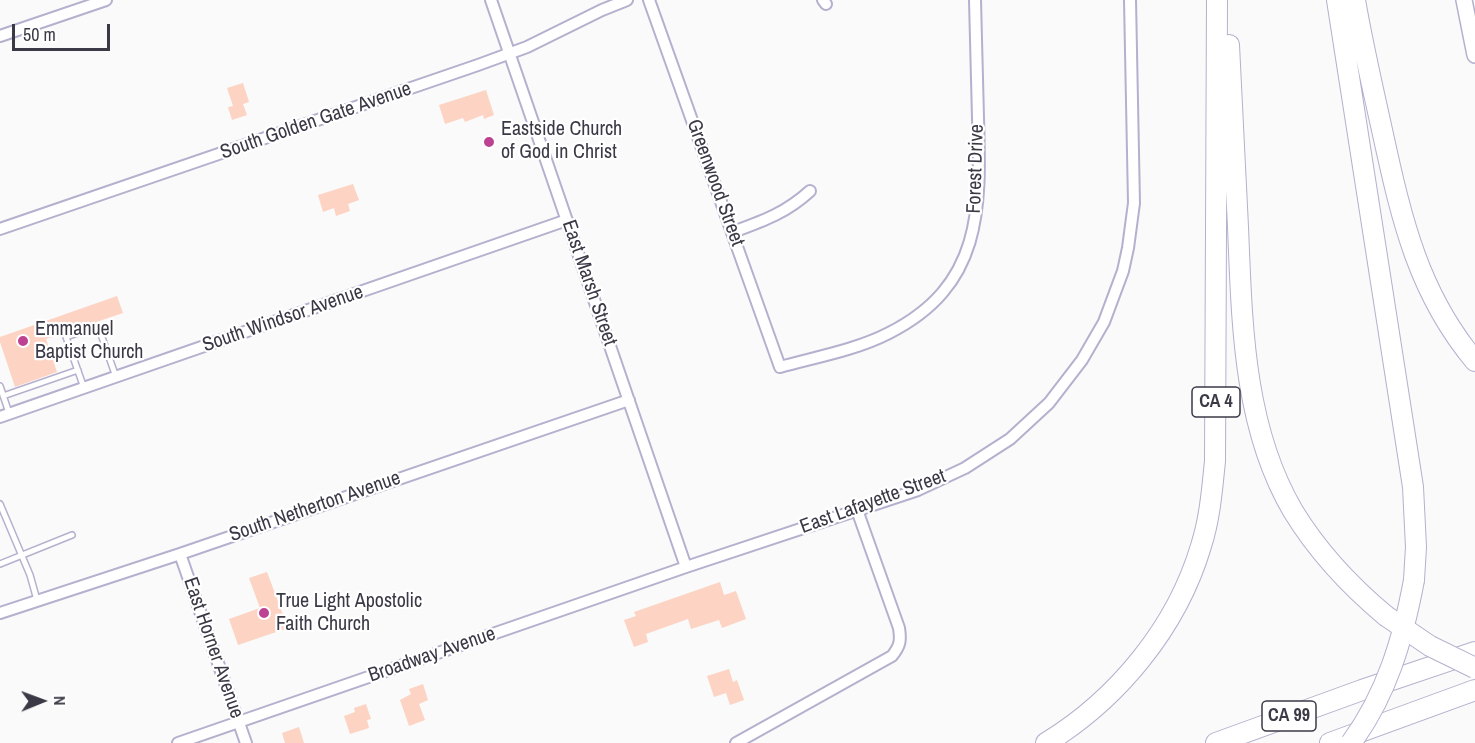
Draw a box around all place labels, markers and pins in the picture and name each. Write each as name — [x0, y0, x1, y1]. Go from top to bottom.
place label: Eastside Church of God in Christ — [501, 118, 622, 165]
marker: Eastside Church of God in Christ — [482, 135, 496, 149]
place label: Emmanuel Baptist Church — [35, 318, 143, 365]
marker: Emmanuel Baptist Church — [16, 334, 30, 348]
place label: True Light Apostolic Faith Church — [276, 590, 422, 637]
marker: True Light Apostolic Faith Church — [257, 606, 271, 620]

